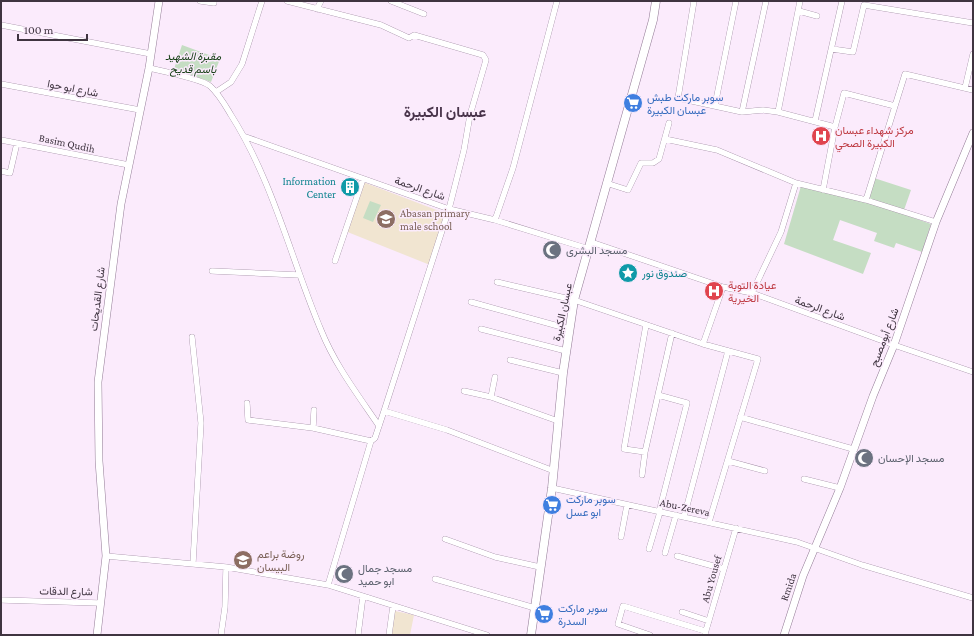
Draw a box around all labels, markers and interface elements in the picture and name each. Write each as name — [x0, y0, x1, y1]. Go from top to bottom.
scale bar — [18, 16, 87, 42]
text: 100 m — [24, 23, 54, 37]
park label: مقبرة الشهيد باسم قديح — [165, 50, 221, 77]
street label: شارع ابو حوا — [46, 77, 100, 101]
place label: سوبر ماركت طبش عبسان الكبيرة — [647, 91, 724, 117]
supermarket icon: سوبر ماركت طبش عبسان الكبيرة — [622, 92, 644, 114]
district label: عبسان الكبيرة — [404, 104, 486, 121]
place label: مركز شهداء عبسان الكبيرة الصحي — [835, 124, 914, 153]
hospital icon: مركز شهداء عبسان الكبيرة الصحي — [810, 125, 832, 147]
street label: Basim Qudih — [38, 131, 96, 155]
street label: شارع الرحمة — [392, 174, 447, 204]
place label: Information Center — [282, 175, 336, 200]
building icon: Information Center — [339, 176, 361, 198]
place label: Abasan primary male school — [400, 207, 471, 232]
school or university icon: Abasan primary male school — [375, 208, 397, 230]
mosque icon: مسجد البشرى — [541, 239, 563, 261]
place label: مسجد البشرى — [566, 244, 628, 257]
place icon: صندوق نور — [617, 262, 639, 284]
street label: شارع القديحات — [87, 266, 109, 332]
place label: صندوق نور — [641, 267, 687, 280]
place label: عيادة التوبة الخيرية — [728, 279, 777, 305]
hospital icon: عيادة التوبة الخيرية — [703, 280, 725, 302]
street label: عبسان الكبيرة — [550, 282, 575, 342]
street label: شارع الرحمة — [793, 293, 847, 325]
street label: شارع أبومصبح — [867, 306, 903, 369]
mosque icon: مسجد الإحسان — [853, 447, 875, 469]
place label: مسجد الإحسان — [878, 452, 944, 465]
place label: سوبر ماركت ابو عسل — [566, 493, 616, 519]
supermarket icon: سوبر ماركت ابو عسل — [541, 494, 563, 516]
street label: Abu-Zereva — [659, 496, 711, 518]
place label: روضة براعم البيسان — [257, 548, 305, 574]
school or university icon: روضة براعم البيسان — [232, 549, 254, 571]
street label: Abu Yousef — [699, 553, 724, 604]
place label: مسجد جمال ابو حميد — [358, 562, 412, 588]
mosque icon: مسجد جمال ابو حميد — [333, 563, 355, 585]
street label: Rmida — [778, 571, 798, 603]
street label: شارع الدقات — [39, 585, 93, 599]
place label: سوبر ماركت السدرة — [558, 602, 608, 628]
supermarket icon: سوبر ماركت السدرة — [533, 603, 555, 625]

